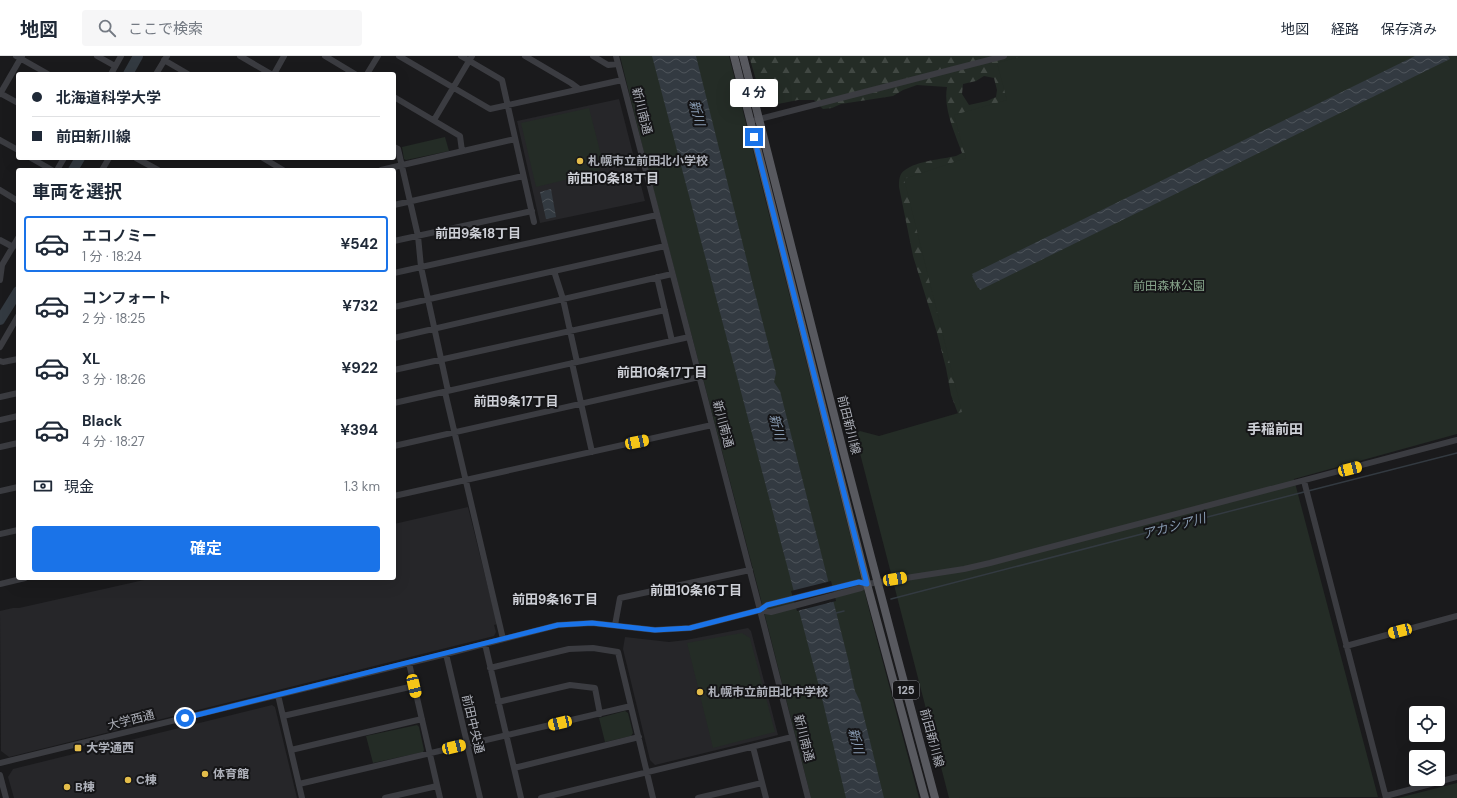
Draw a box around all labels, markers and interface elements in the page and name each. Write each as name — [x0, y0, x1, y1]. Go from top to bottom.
search box — [82, 10, 362, 46]
text: 地図 — [20, 17, 58, 42]
icon: search — [96, 17, 118, 39]
text: ここで検索 — [128, 19, 203, 39]
text: 地図 — [1281, 20, 1309, 38]
text: 経路 — [1331, 20, 1359, 38]
text: 保存済み — [1381, 20, 1437, 38]
callout: 4 分 — [730, 79, 778, 107]
text: 4 分 — [742, 84, 766, 101]
street label: 新川南通 — [628, 86, 656, 136]
text: 北海道科学大学 — [56, 88, 161, 108]
water label: 新川 — [686, 98, 709, 130]
text: 前田新川線 — [56, 127, 131, 147]
route end — [745, 128, 763, 146]
place label: 札幌市立前田北小学校 — [588, 153, 708, 169]
marker: 札幌市立前田北小学校 — [575, 156, 585, 166]
district label: 前田10条18丁目 — [567, 170, 659, 187]
text: 車両を選択 — [32, 180, 122, 204]
district label: 前田9条18丁目 — [435, 225, 521, 242]
icon: car — [34, 226, 70, 262]
text: エコノミー — [82, 226, 157, 246]
text: ¥542 — [341, 234, 378, 254]
text: 1 分 · 18:24 — [82, 248, 142, 265]
park label: 前田森林公園 — [1133, 278, 1205, 294]
icon: car — [34, 288, 70, 324]
text: コンフォート — [82, 288, 172, 308]
text: ¥732 — [342, 296, 378, 316]
text: 2 分 · 18:25 — [82, 310, 145, 327]
text: XL — [82, 349, 100, 369]
icon: car — [34, 350, 70, 386]
text: ¥922 — [342, 358, 378, 378]
district label: 前田10条17丁目 — [617, 364, 707, 381]
text: 3 分 · 18:26 — [82, 371, 146, 388]
district label: 前田9条17丁目 — [474, 393, 558, 410]
street label: 前田新川線 — [834, 394, 864, 456]
street label: 新川南通 — [709, 399, 737, 449]
text: Black — [82, 411, 122, 431]
icon: car — [34, 412, 70, 448]
water label: 新川 — [766, 412, 789, 444]
text: ¥394 — [340, 420, 378, 440]
district label: 手稲前田 — [1247, 420, 1303, 438]
text: 4 分 · 18:27 — [82, 433, 145, 450]
car — [624, 434, 650, 450]
car — [1337, 460, 1363, 478]
icon: cash — [32, 475, 54, 497]
text: 現金 — [64, 477, 94, 497]
text: 1.3 km — [344, 478, 380, 495]
water label: アカシア川 — [1140, 509, 1210, 543]
button: 確定 — [32, 526, 380, 572]
car — [882, 571, 908, 587]
district label: 前田10条16丁目 — [650, 582, 742, 599]
district label: 前田9条16丁目 — [512, 591, 598, 608]
car — [1387, 622, 1413, 640]
car — [405, 673, 423, 699]
road number: 125 — [893, 681, 919, 699]
place label: 札幌市立前田北中学校 — [708, 684, 828, 700]
marker: 札幌市立前田北中学校 — [695, 687, 705, 697]
street label: 前田中央通 — [458, 693, 488, 755]
street label: 大学西通 — [106, 706, 156, 734]
map controls — [1409, 706, 1445, 786]
button: locate — [1409, 706, 1445, 742]
street label: 前田新川線 — [917, 707, 947, 769]
route start — [176, 709, 194, 727]
street label: 新川南通 — [790, 713, 818, 763]
car — [547, 714, 573, 732]
water label: 新川 — [845, 726, 868, 758]
car — [441, 738, 467, 756]
place label: 大学通西 — [86, 740, 134, 756]
marker: 大学通西 — [73, 743, 83, 753]
button: layers — [1409, 750, 1445, 786]
place label: 体育館 — [213, 766, 249, 782]
marker: 体育館 — [200, 769, 210, 779]
place label: C棟 — [136, 772, 157, 788]
marker: C棟 — [123, 775, 133, 785]
place label: B棟 — [75, 779, 95, 795]
marker: B棟 — [62, 782, 72, 792]

